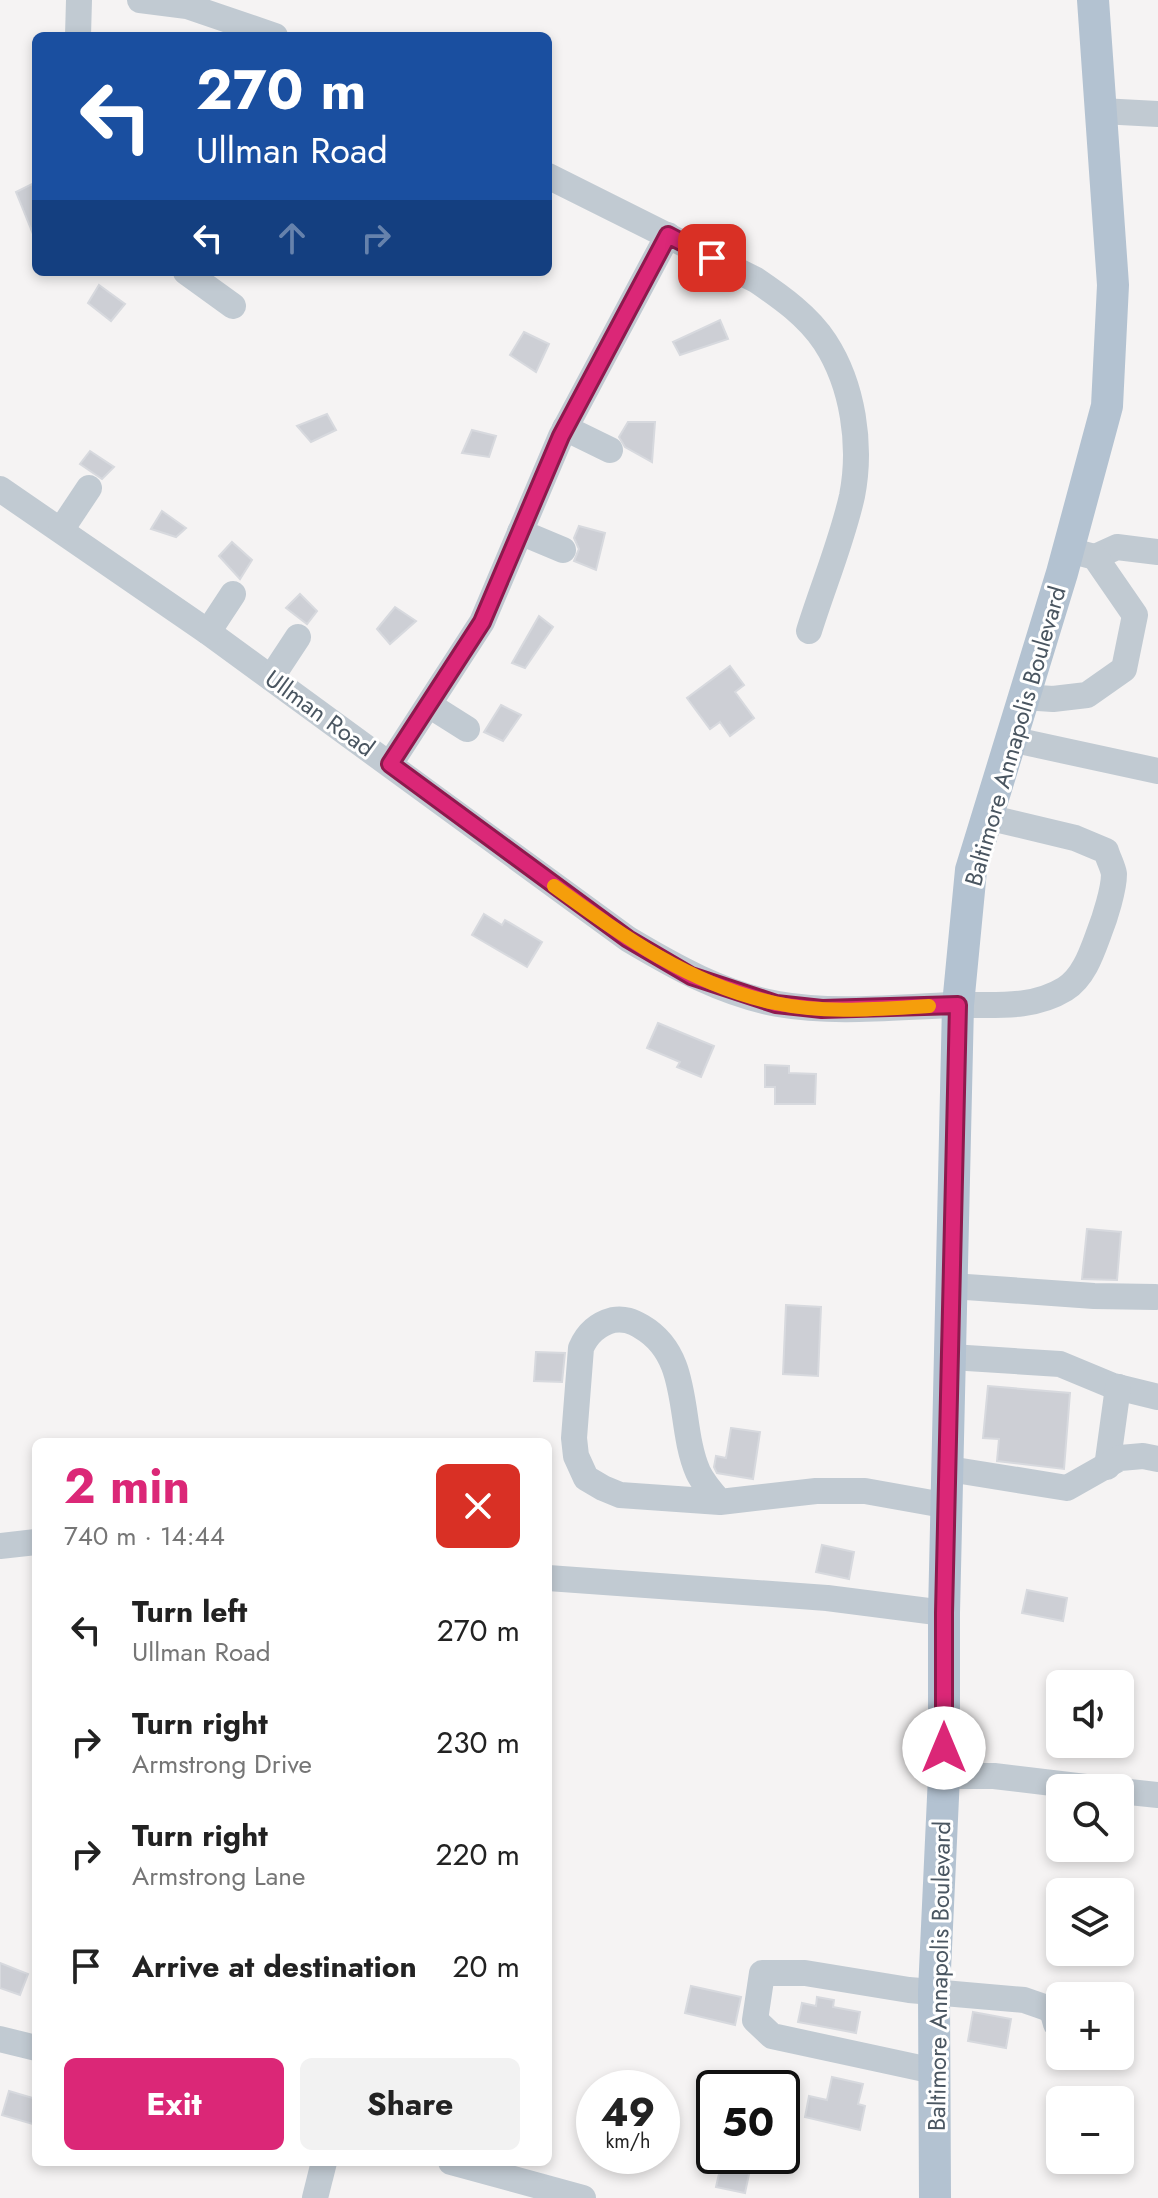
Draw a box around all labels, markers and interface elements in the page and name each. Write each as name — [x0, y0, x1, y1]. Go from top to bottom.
text: 270 m — [196, 49, 366, 130]
icon: left — [64, 64, 168, 168]
text: Ullman Road — [196, 124, 388, 176]
icon: left — [186, 216, 230, 260]
icon: ahead — [270, 216, 314, 260]
icon: right — [354, 216, 398, 260]
pin — [678, 224, 746, 292]
icon: arrive — [690, 236, 734, 280]
street label: Baltimore Annapolis Boulevard — [955, 582, 1075, 890]
street label: Ullman Road — [258, 661, 382, 765]
text: 2 min — [64, 1452, 190, 1521]
button: close — [436, 1464, 520, 1548]
text: 740 m · 14:44 — [64, 1517, 225, 1555]
text: Turn left — [132, 1590, 247, 1633]
icon: left — [64, 1608, 108, 1652]
text: 270 m — [437, 1609, 520, 1652]
text: Ullman Road — [132, 1633, 271, 1671]
map controls — [1046, 1670, 1134, 2174]
button: sound — [1046, 1670, 1134, 1758]
text: Turn right — [132, 1702, 268, 1745]
position arrow — [902, 1706, 986, 1790]
icon: right — [64, 1720, 108, 1764]
text: 230 m — [436, 1721, 520, 1764]
text: Armstrong Drive — [132, 1745, 312, 1783]
button: search — [1046, 1774, 1134, 1862]
text: Turn right — [132, 1814, 268, 1857]
street label: Baltimore Annapolis Boulevard — [919, 1821, 959, 2131]
icon: right — [64, 1832, 108, 1876]
text: 220 m — [435, 1833, 520, 1876]
text: Armstrong Lane — [132, 1857, 305, 1895]
button: layers — [1046, 1878, 1134, 1966]
icon: arrive — [64, 1944, 108, 1988]
text: Arrive at destination — [132, 1945, 417, 1988]
text: 20 m — [453, 1945, 520, 1988]
button: + — [1046, 1982, 1134, 2070]
button: Exit — [64, 2058, 284, 2150]
button: Share — [300, 2058, 520, 2150]
speed limit sign: 50 — [696, 2070, 800, 2174]
text: 49 — [601, 2083, 655, 2141]
button: − — [1046, 2086, 1134, 2174]
text: km/h — [605, 2127, 651, 2156]

